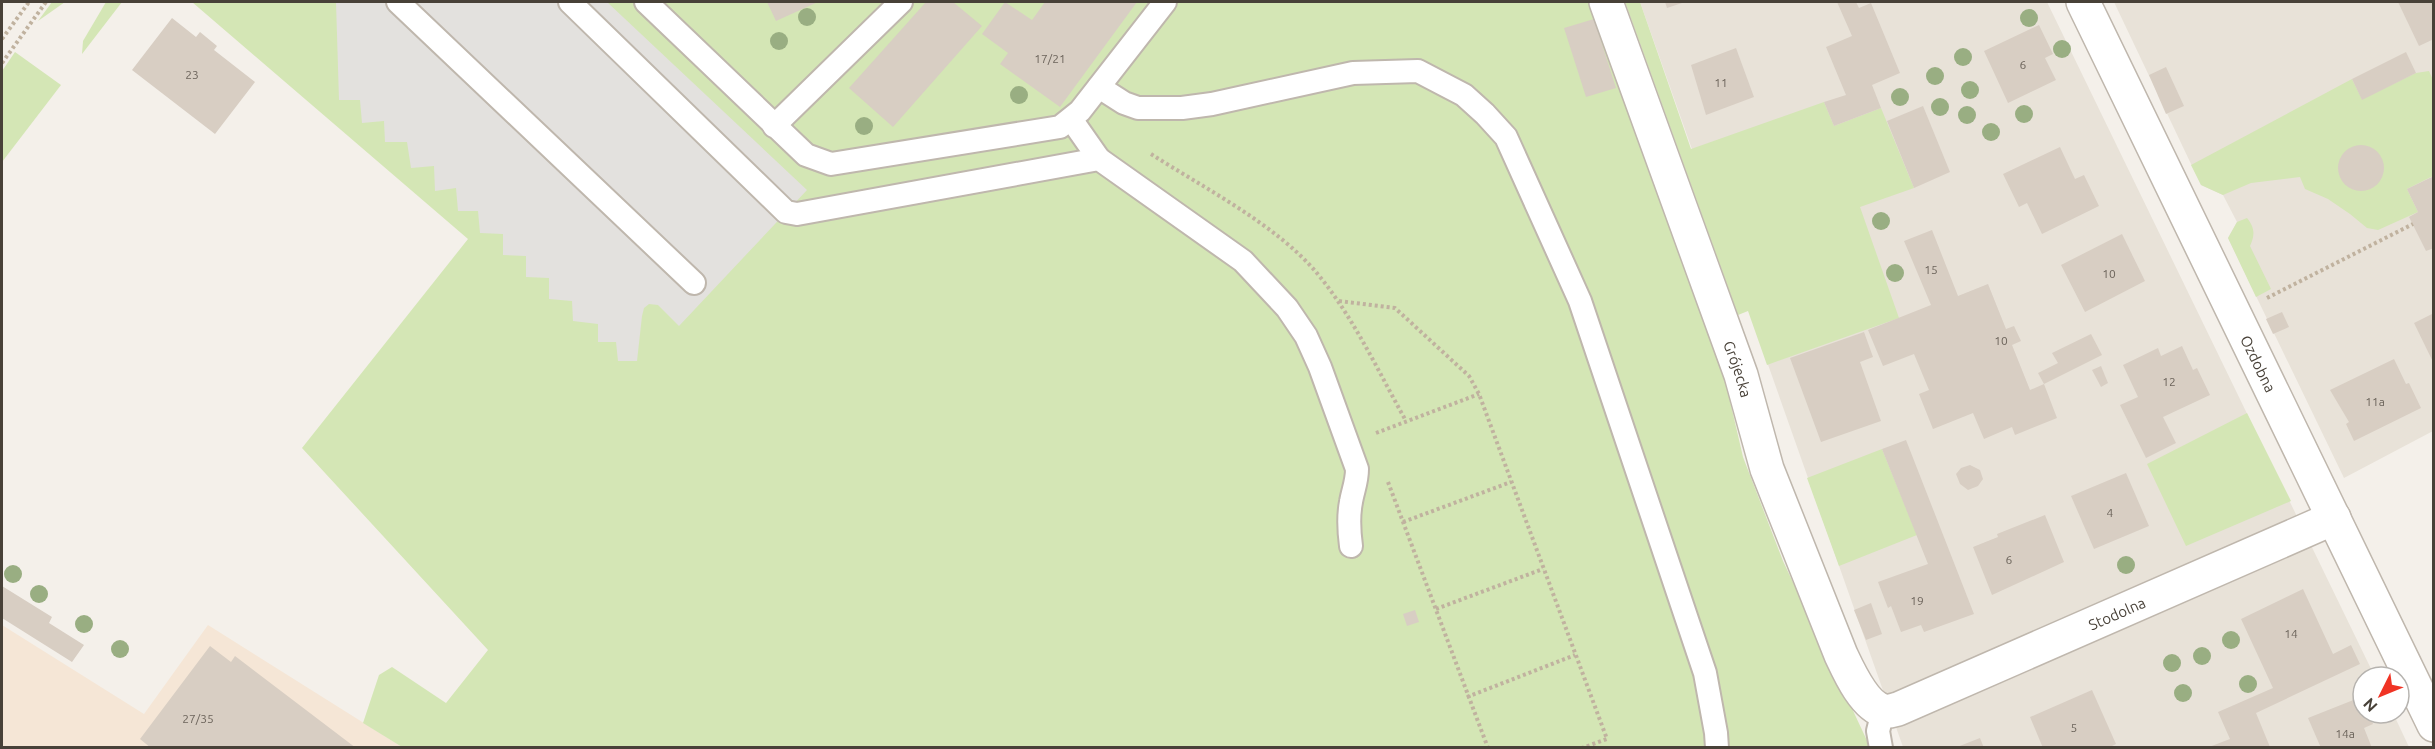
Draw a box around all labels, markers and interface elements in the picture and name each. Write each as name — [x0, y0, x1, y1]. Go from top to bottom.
house number: 17/21 — [1034, 52, 1066, 65]
house number: 6 — [2020, 58, 2027, 71]
house number: 23 — [185, 68, 199, 81]
house number: 11 — [1714, 76, 1728, 89]
house number: 15 — [1924, 263, 1938, 276]
house number: 10 — [2102, 267, 2116, 280]
street label: Ozdobna — [2238, 332, 2280, 395]
house number: 10 — [1994, 334, 2008, 347]
street label: Grójecka — [1721, 338, 1755, 399]
house number: 12 — [2162, 375, 2176, 388]
house number: 11a — [2365, 395, 2385, 408]
house number: 4 — [2107, 506, 2114, 519]
house number: 6 — [2006, 553, 2013, 566]
street label: Stodolna — [2086, 593, 2148, 633]
house number: 19 — [1910, 594, 1924, 607]
house number: 14 — [2284, 627, 2298, 640]
north arrow — [2351, 665, 2411, 725]
text: N — [2359, 695, 2381, 716]
house number: 27/35 — [182, 712, 214, 725]
house number: 5 — [2071, 721, 2077, 734]
house number: 14a — [2335, 727, 2355, 740]

